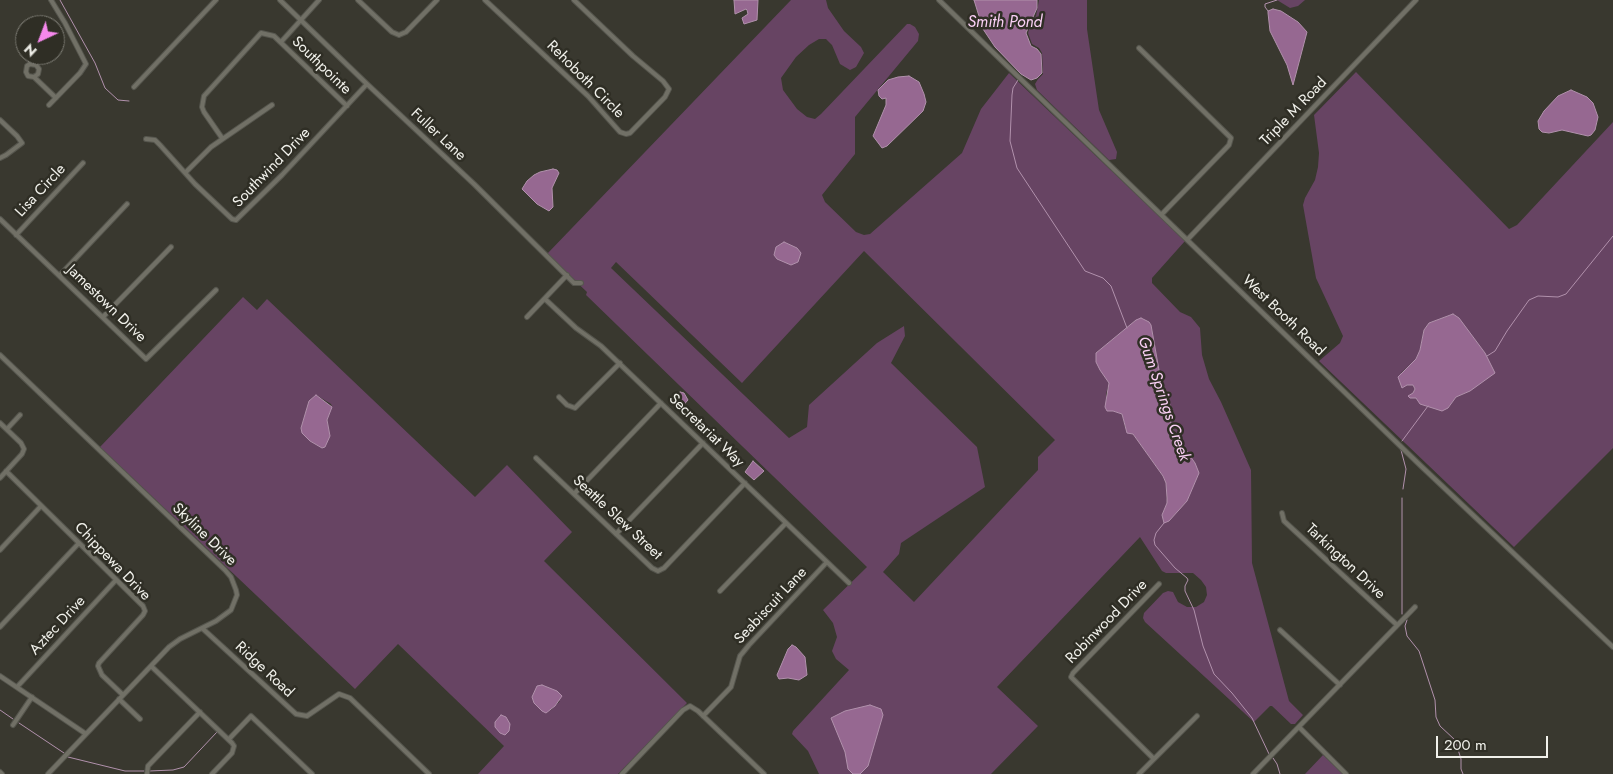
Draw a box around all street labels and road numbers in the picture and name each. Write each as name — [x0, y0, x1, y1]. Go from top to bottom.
street label: Southpointe — [288, 33, 354, 99]
street label: Rehoboth Circle — [542, 37, 628, 123]
street label: Triple M Road — [1257, 74, 1331, 150]
street label: Fuller Lane — [407, 105, 469, 165]
street label: Southwind Drive — [229, 124, 315, 212]
street label: Lisa Circle — [12, 161, 70, 221]
street label: Jamestown Drive — [62, 261, 150, 347]
street label: West Booth Road — [1238, 272, 1328, 360]
street label: Secretariat Way — [664, 390, 748, 472]
street label: Seattle Slew Street — [569, 472, 665, 564]
street label: Skyline Drive — [168, 500, 240, 570]
street label: Chippewa Drive — [70, 519, 154, 605]
street label: Tarkington Drive — [1301, 521, 1389, 603]
street label: Seabiscuit Lane — [731, 564, 811, 648]
street label: Robinwood Drive — [1062, 576, 1152, 668]
street label: Aztec Drive — [26, 593, 90, 659]
street label: Ridge Road — [231, 638, 297, 702]

